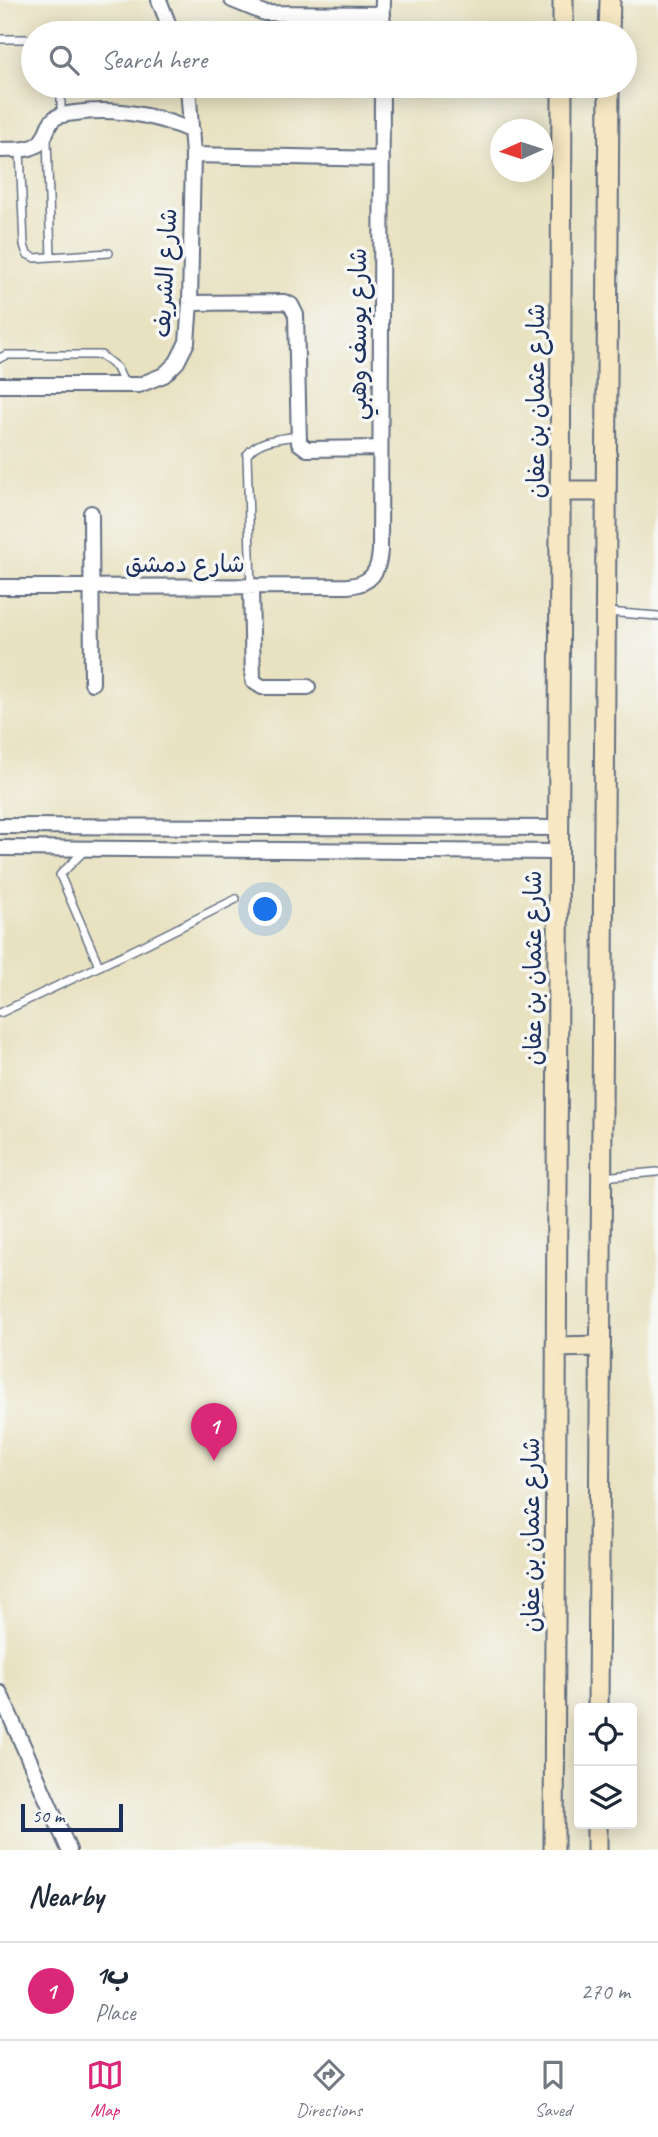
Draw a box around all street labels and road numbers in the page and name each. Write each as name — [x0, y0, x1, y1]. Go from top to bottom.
street label: شارع الشريف — [147, 208, 185, 339]
street label: شارع يوسف وهبي — [343, 248, 379, 420]
street label: شارع عثمان بن عفان — [521, 303, 553, 499]
street label: شارع دمشق — [125, 549, 245, 581]
street label: شارع عثمان بن عفان — [518, 870, 550, 1066]
street label: شارع عثمان بن عفان — [516, 1437, 548, 1633]

